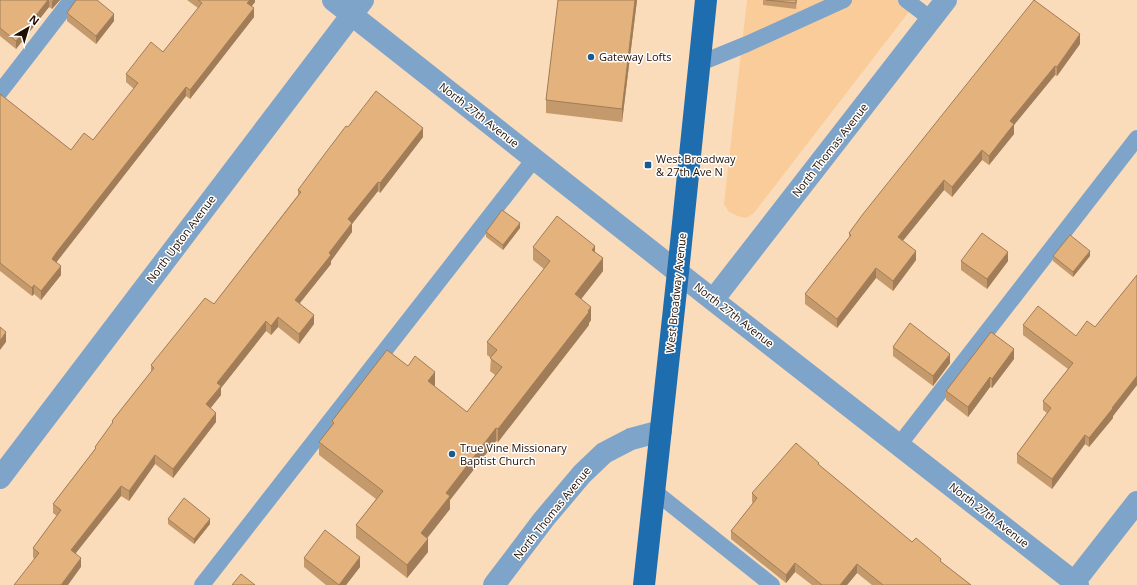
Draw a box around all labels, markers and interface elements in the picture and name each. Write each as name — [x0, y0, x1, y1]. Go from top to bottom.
north arrow — [8, 8, 48, 48]
text: N — [26, 11, 43, 28]
place label: Gateway Lofts — [599, 49, 671, 64]
marker: Gateway Lofts — [586, 52, 596, 62]
street label: North 27th Avenue — [436, 79, 522, 150]
street label: North Thomas Avenue — [788, 100, 871, 200]
place label: West Broadway & 27th Ave N — [656, 151, 736, 179]
marker: West Broadway & 27th Ave N — [643, 160, 653, 170]
street label: North Upton Avenue — [143, 192, 219, 286]
street label: West Broadway Avenue — [662, 232, 689, 354]
street label: North 27th Avenue — [691, 279, 777, 350]
place label: True Vine Missionary Baptist Church — [460, 440, 567, 468]
marker: True Vine Missionary Baptist Church — [447, 449, 457, 459]
street label: North Thomas Avenue — [510, 463, 594, 562]
street label: North 27th Avenue — [946, 479, 1032, 550]

